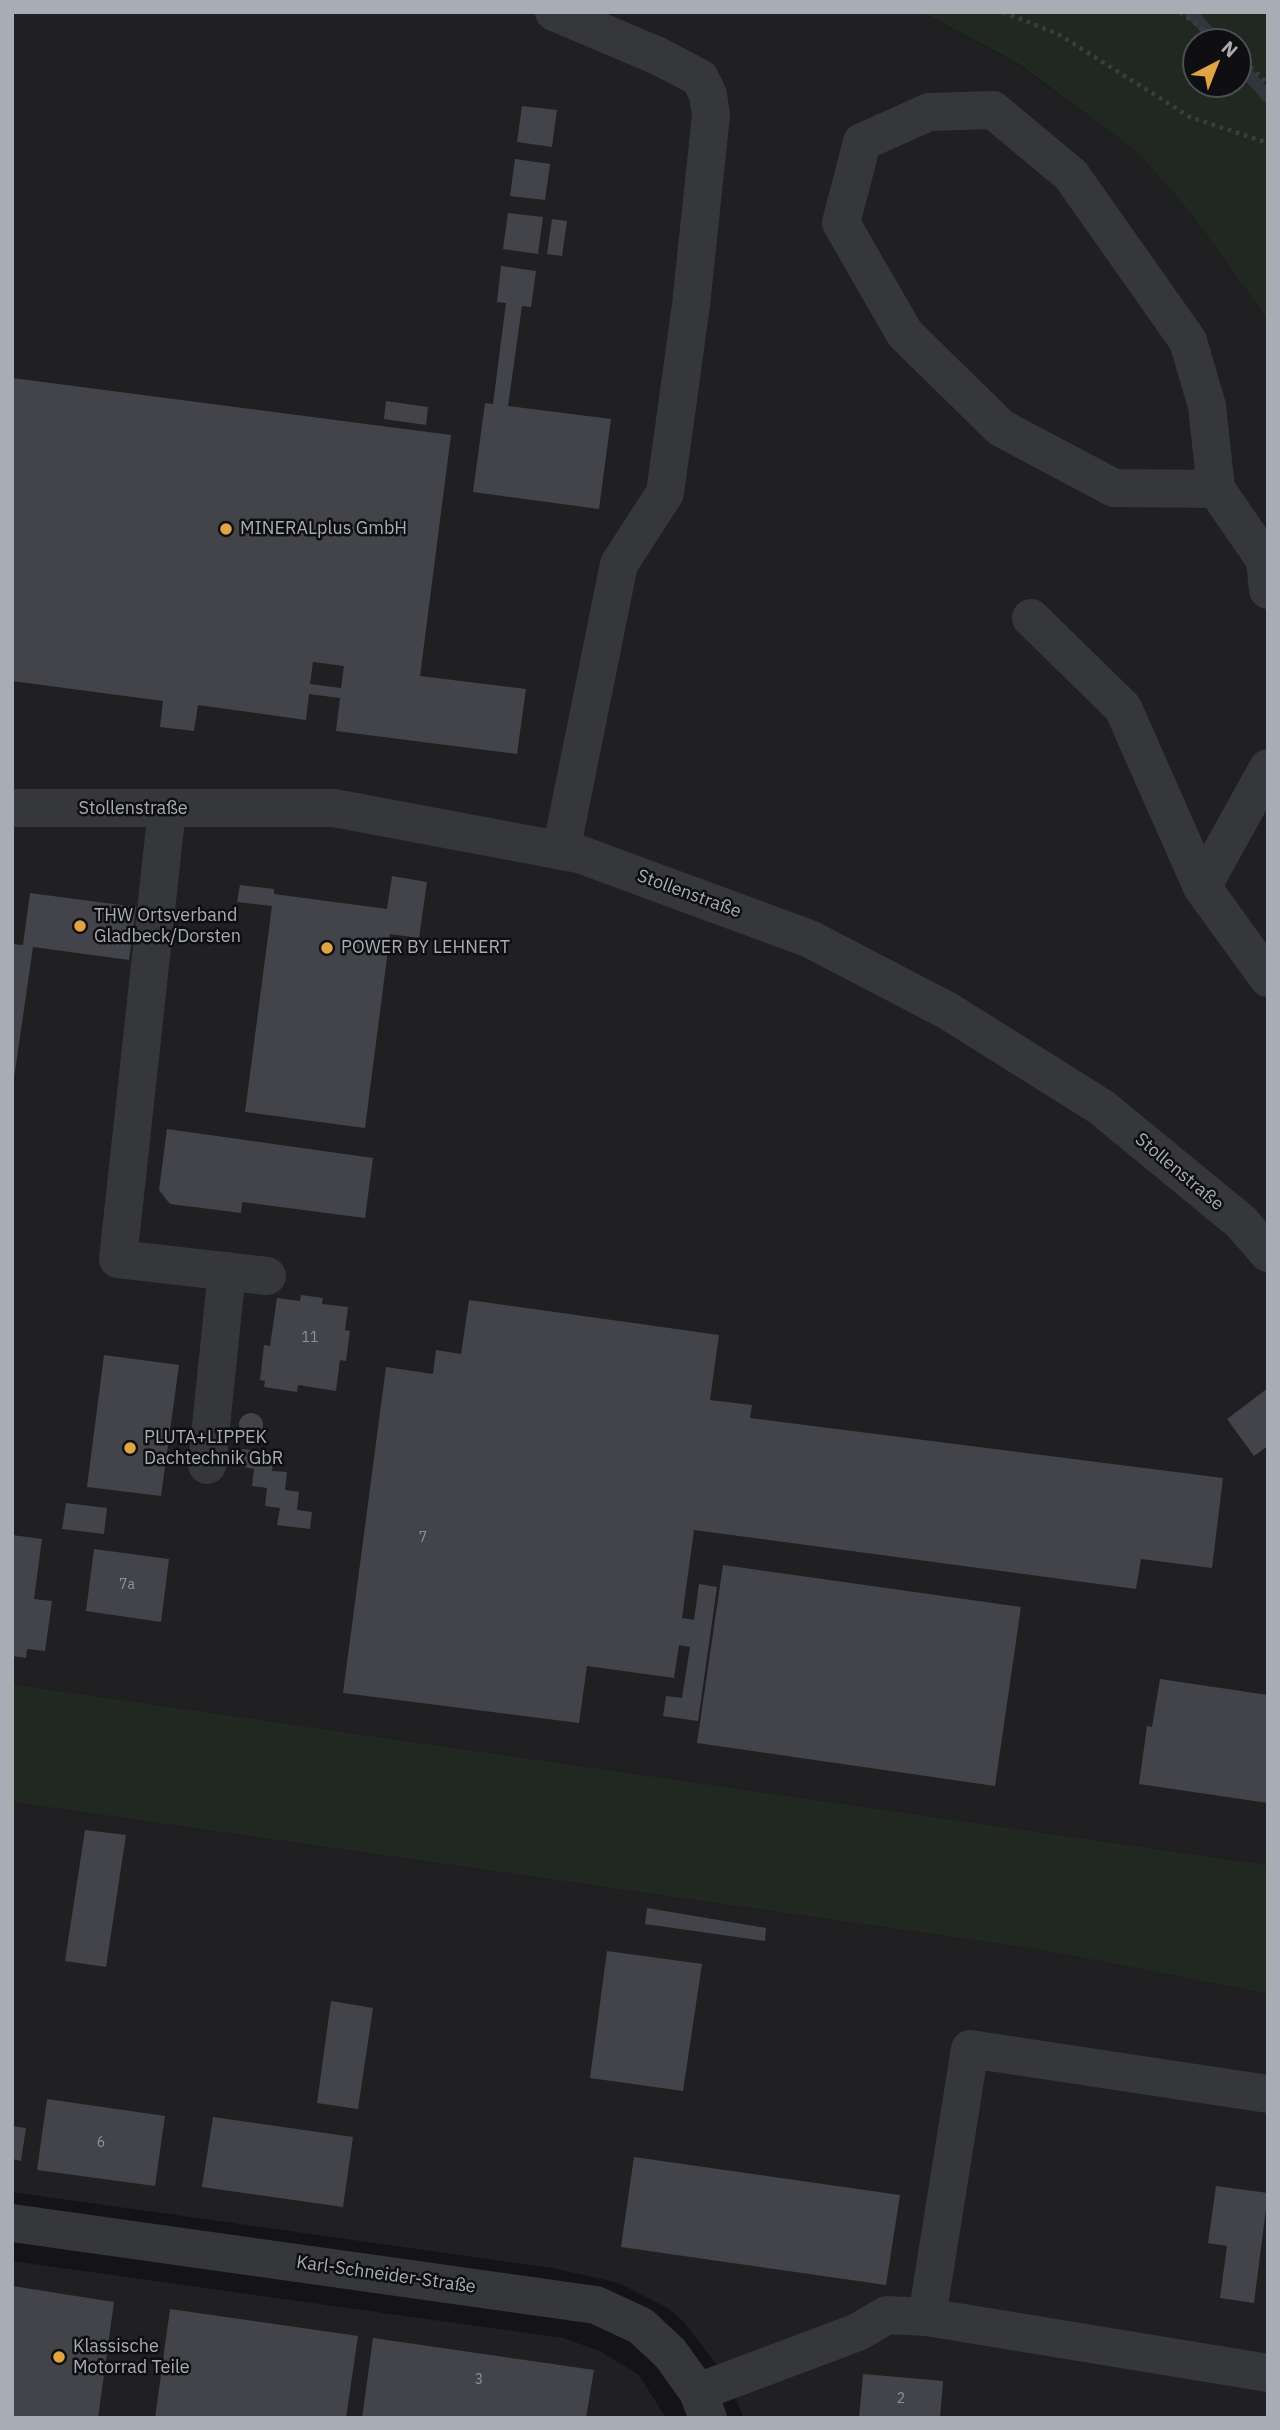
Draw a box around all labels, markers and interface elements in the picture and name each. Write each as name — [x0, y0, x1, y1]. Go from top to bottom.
north arrow — [1182, 28, 1252, 98]
text: N — [1217, 35, 1243, 62]
place label: MINERALplus GmbH — [240, 518, 407, 540]
marker: MINERALplus GmbH — [218, 521, 234, 537]
street label: Stollenstraße — [78, 798, 188, 820]
street label: Stollenstraße — [634, 865, 744, 923]
place label: THW Ortsverband Gladbeck/Dorsten — [94, 905, 241, 948]
marker: THW Ortsverband Gladbeck/Dorsten — [72, 918, 88, 934]
place label: POWER BY LEHNERT — [341, 937, 510, 959]
marker: POWER BY LEHNERT — [319, 940, 335, 956]
street label: Stollenstraße — [1130, 1129, 1228, 1215]
house number: 11 — [302, 1330, 318, 1346]
place label: PLUTA+LIPPEK Dachtechnik GbR — [144, 1427, 283, 1470]
marker: PLUTA+LIPPEK Dachtechnik GbR — [122, 1440, 138, 1456]
house number: 7 — [419, 1530, 427, 1546]
house number: 7a — [119, 1577, 135, 1593]
house number: 6 — [97, 2135, 105, 2151]
street label: Karl-Schneider-Straße — [295, 2252, 477, 2298]
place label: Klassische Motorrad Teile — [73, 2336, 190, 2378]
marker: Klassische Motorrad Teile — [51, 2349, 67, 2365]
house number: 3 — [475, 2372, 483, 2388]
house number: 2 — [897, 2391, 905, 2407]

